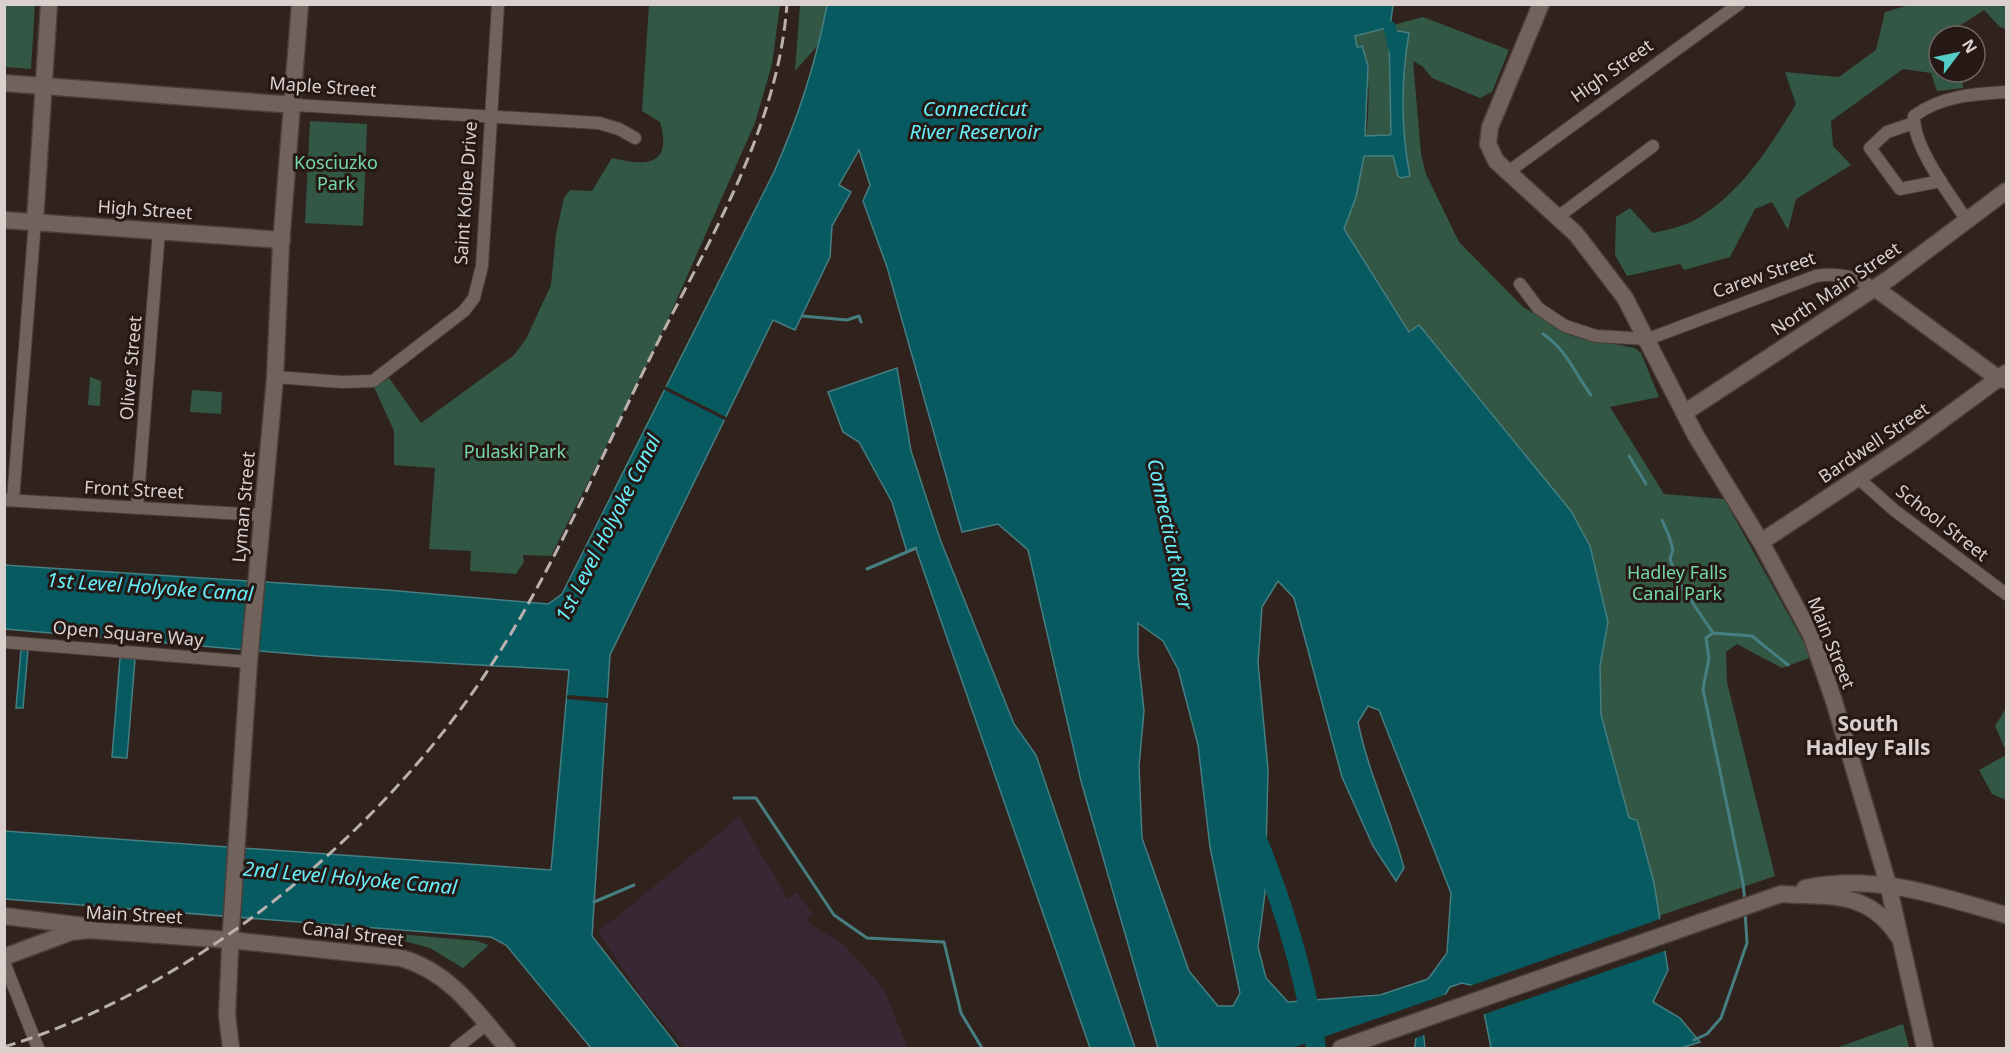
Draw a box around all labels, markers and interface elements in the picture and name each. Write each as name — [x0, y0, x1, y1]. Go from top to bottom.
north arrow — [1927, 24, 1987, 84]
street label: High Street — [1566, 33, 1658, 107]
text: N — [1957, 35, 1982, 57]
street label: Maple Street — [269, 70, 378, 102]
water label: Connecticut River Reservoir — [910, 95, 1041, 145]
street label: Saint Kolbe Drive — [448, 120, 482, 266]
park label: Kosciuzko Park — [294, 150, 378, 195]
street label: High Street — [97, 194, 194, 224]
street label: North Main Street — [1766, 236, 1905, 340]
street label: Carew Street — [1709, 245, 1819, 303]
street label: Oliver Street — [113, 314, 147, 421]
street label: Bardwell Street — [1813, 396, 1934, 488]
water label: 1st Level Holyoke Canal — [549, 429, 667, 626]
park label: Pulaski Park — [464, 439, 567, 463]
street label: Lyman Street — [226, 450, 260, 564]
water label: Connecticut River — [1141, 456, 1200, 613]
street label: Front Street — [84, 474, 185, 504]
street label: School Street — [1891, 479, 1994, 566]
park label: Hadley Falls Canal Park — [1627, 560, 1727, 605]
water label: 1st Level Holyoke Canal — [46, 566, 255, 607]
street label: Main Street — [1803, 593, 1861, 693]
street label: Open Square Way — [52, 614, 205, 652]
district label: South Hadley Falls — [1806, 709, 1930, 761]
water label: 2nd Level Holyoke Canal — [242, 855, 459, 900]
street label: Main Street — [85, 899, 184, 929]
street label: Canal Street — [301, 915, 406, 951]

